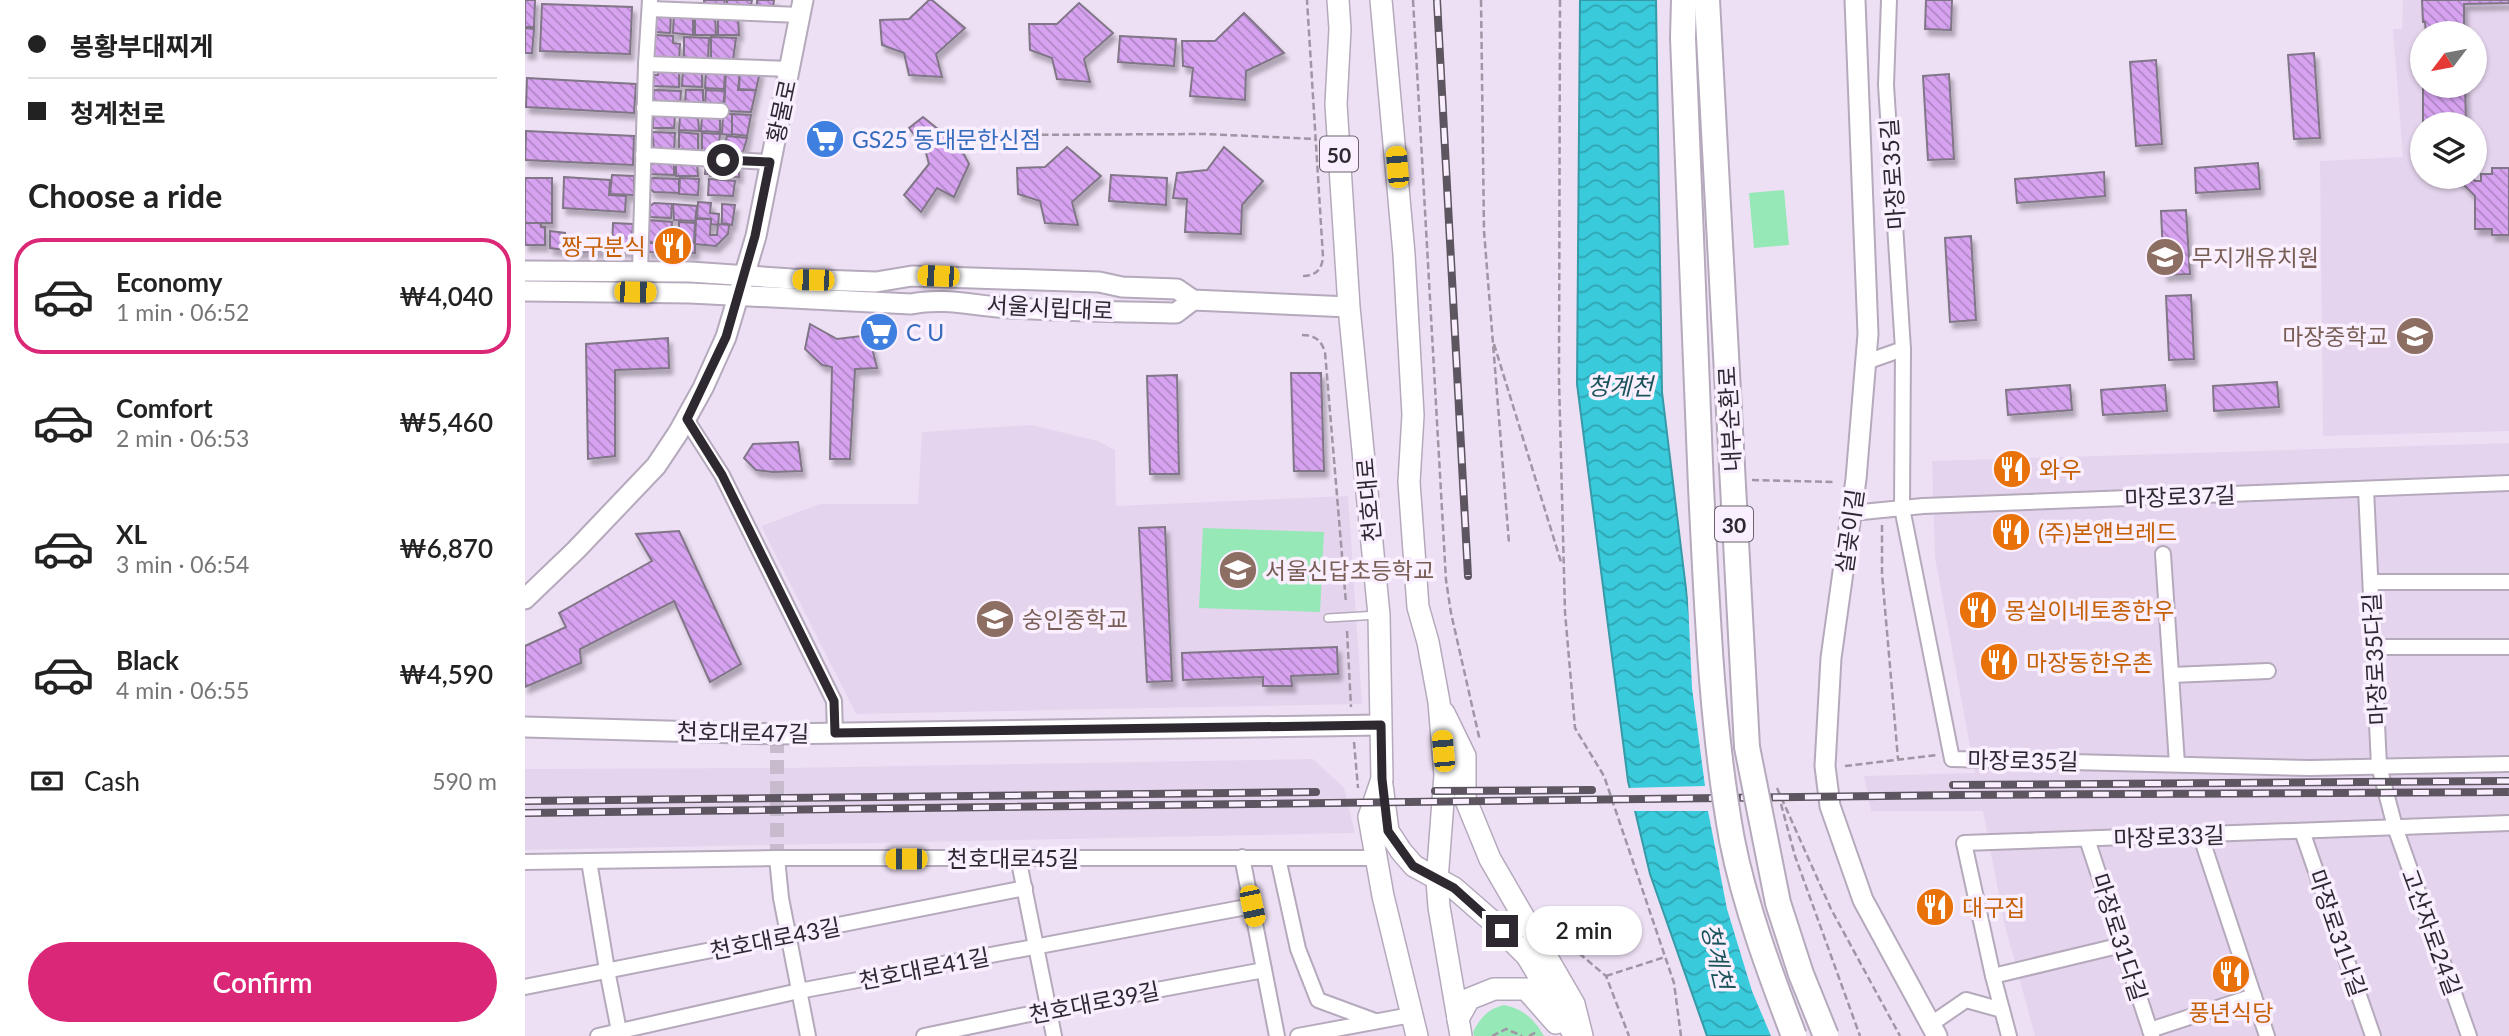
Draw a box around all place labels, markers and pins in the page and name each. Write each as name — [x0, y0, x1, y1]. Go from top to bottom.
supermarket icon: GS25 동대문한신점 — [804, 118, 846, 160]
place label: GS25 동대문한신점 — [852, 125, 1041, 153]
restaurant icon: 짱구분식 — [652, 225, 694, 267]
place label: 짱구분식 — [561, 232, 646, 260]
school or university icon: 무지개유치원 — [2144, 236, 2186, 278]
place label: 무지개유치원 — [2192, 243, 2319, 271]
supermarket icon: C U — [858, 311, 900, 353]
school or university icon: 마장중학교 — [2394, 315, 2436, 357]
place label: C U — [906, 318, 944, 346]
place label: 마장중학교 — [2282, 322, 2388, 350]
restaurant icon: 와우 — [1991, 448, 2033, 490]
place label: 와우 — [2039, 455, 2081, 483]
restaurant icon: (주)본앤브레드 — [1990, 511, 2032, 553]
place label: (주)본앤브레드 — [2038, 518, 2177, 546]
school or university icon: 서울신답초등학교 — [1217, 549, 1259, 591]
place label: 서울신답초등학교 — [1265, 556, 1434, 584]
restaurant icon: 몽실이네토종한우 — [1957, 589, 1999, 631]
place label: 몽실이네토종한우 — [2005, 596, 2174, 624]
school or university icon: 숭인중학교 — [974, 598, 1016, 640]
place label: 숭인중학교 — [1022, 605, 1128, 633]
restaurant icon: 마장동한우촌 — [1978, 641, 2020, 683]
place label: 마장동한우촌 — [2026, 648, 2153, 676]
restaurant icon: 대구집 — [1914, 886, 1956, 928]
place label: 대구집 — [1962, 893, 2025, 921]
restaurant icon: 풍년식당 — [2210, 953, 2252, 995]
place label: 풍년식당 — [2189, 998, 2273, 1026]

